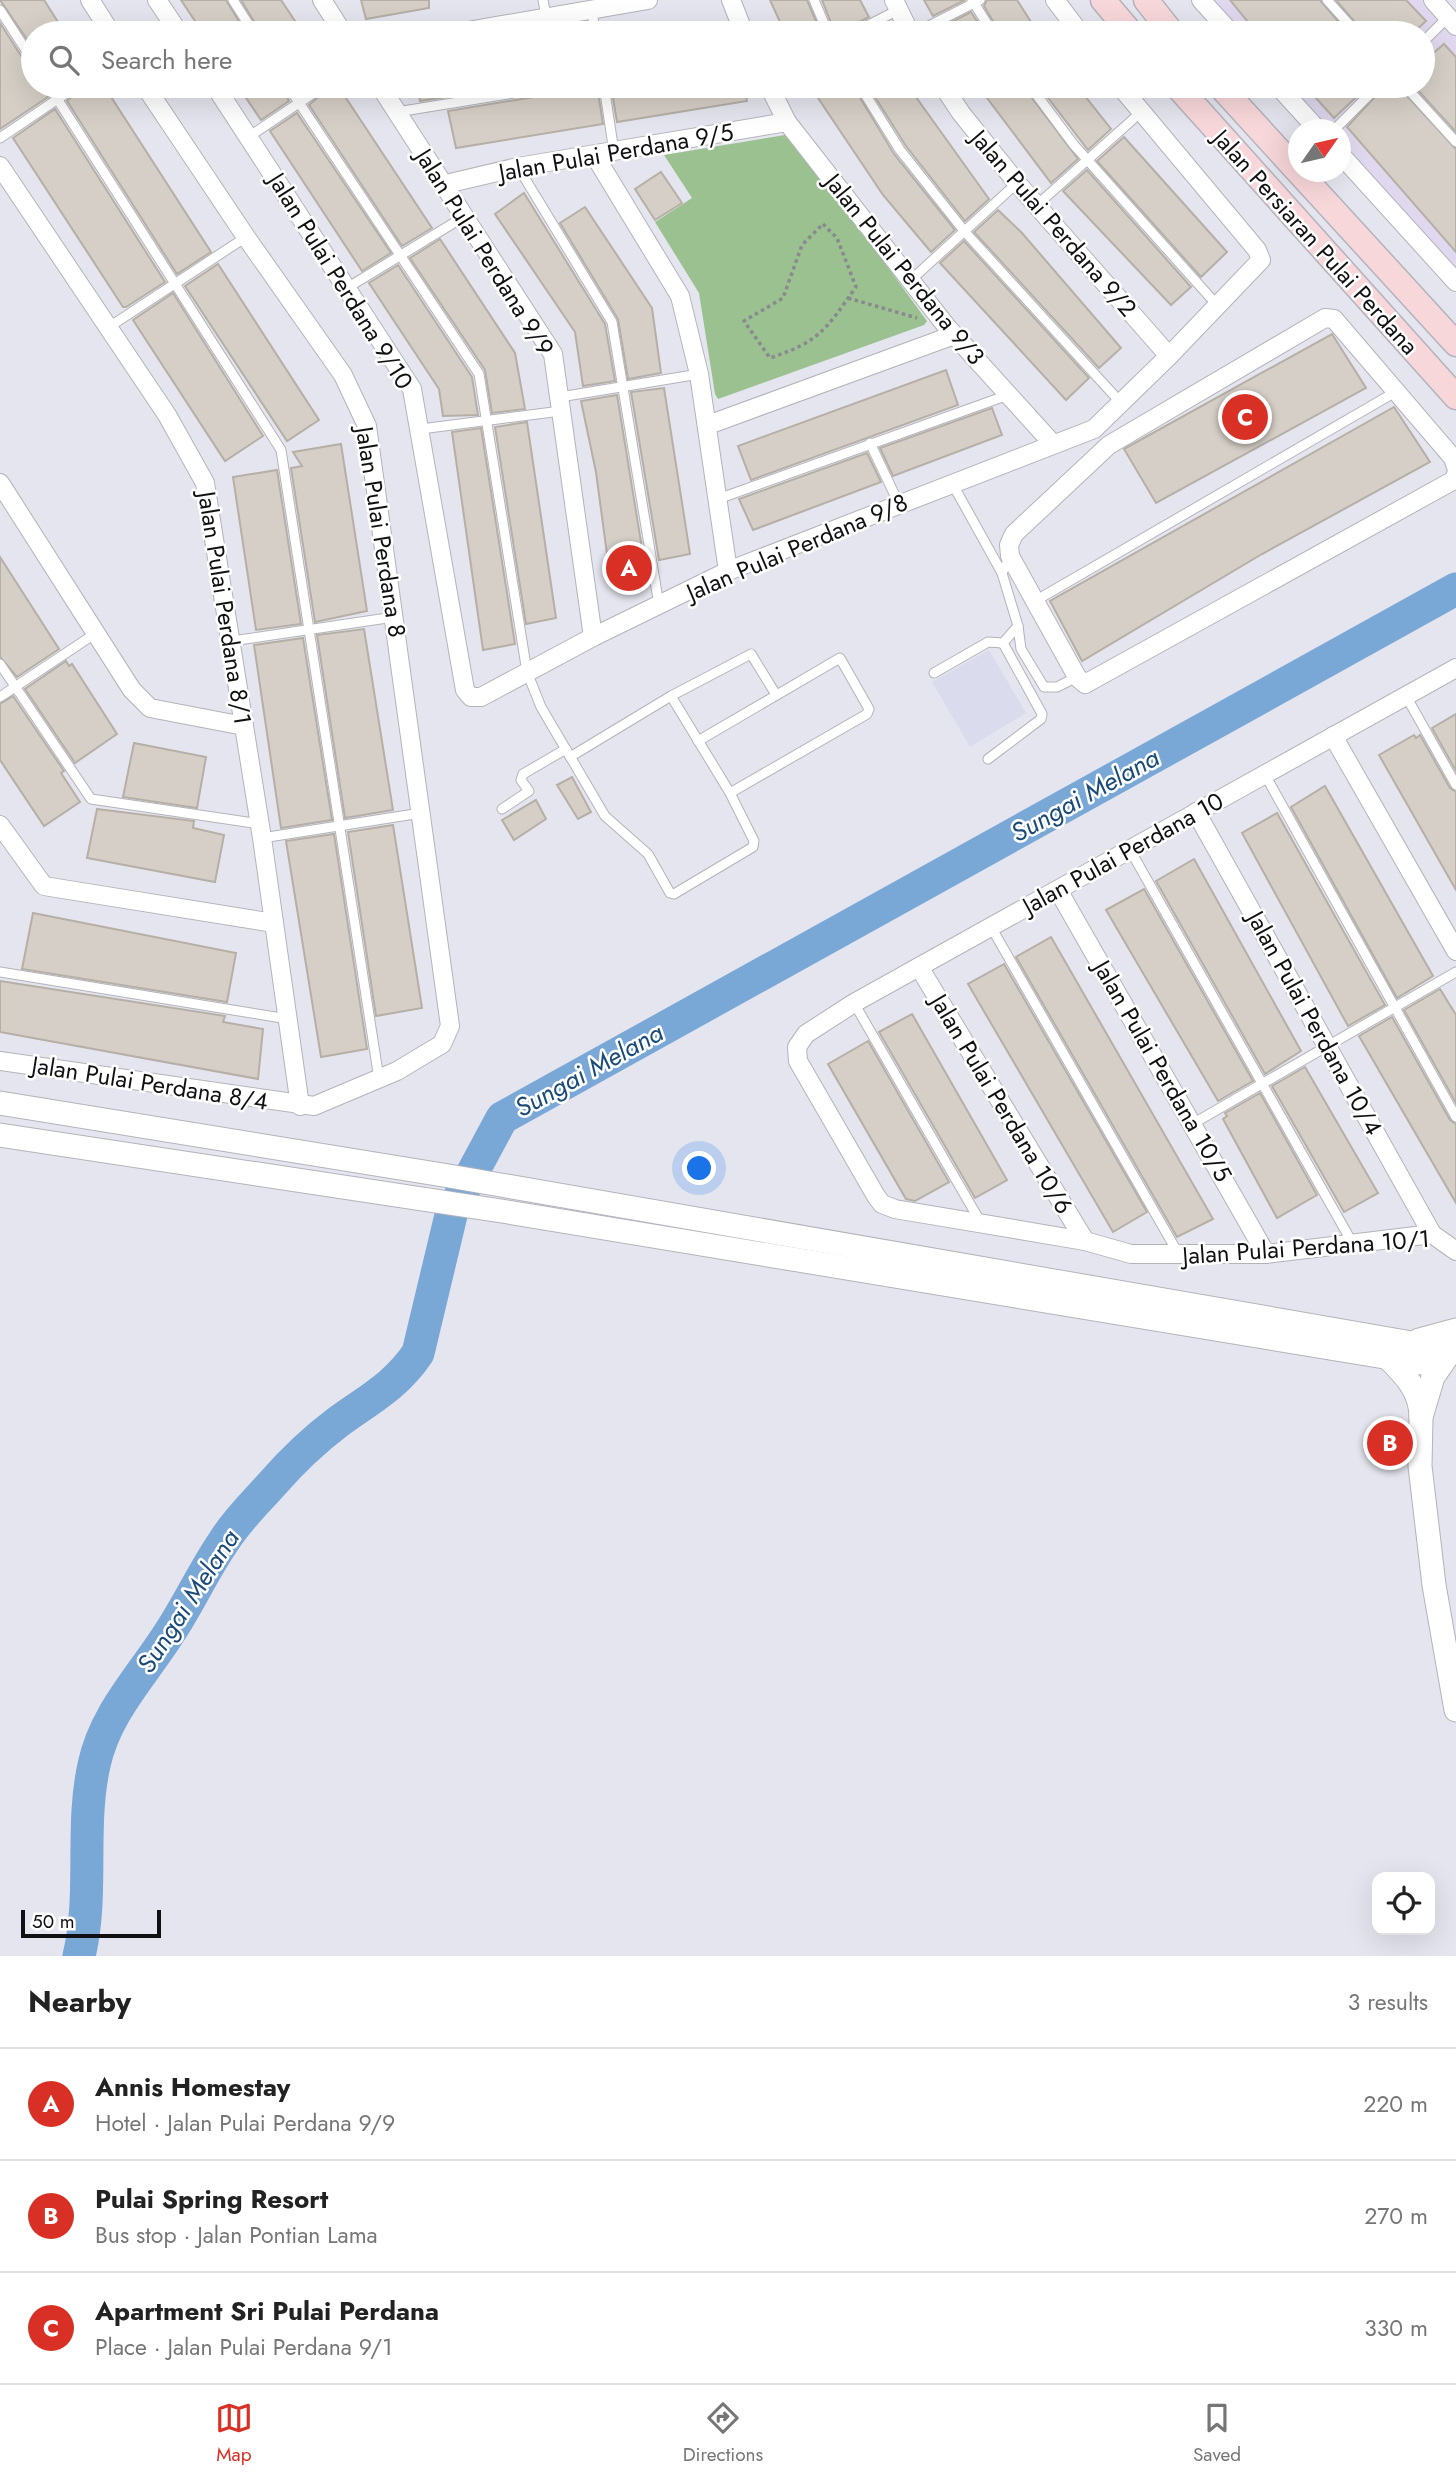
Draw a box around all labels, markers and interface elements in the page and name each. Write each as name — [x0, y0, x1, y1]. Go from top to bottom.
search box — [21, 21, 1435, 98]
icon: search — [45, 41, 83, 79]
text: Search here — [101, 41, 233, 79]
street label: Jalan Pulai Perdana 9/5 — [493, 114, 736, 190]
street label: Jalan Persiaran Pulai Perdana — [1203, 119, 1427, 362]
north arrow — [1288, 119, 1351, 182]
street label: Jalan Pulai Perdana 9/2 — [961, 120, 1145, 324]
street label: Jalan Pulai Perdana 9/9 — [406, 139, 563, 362]
street label: Jalan Pulai Perdana 9/10 — [259, 163, 422, 396]
street label: Jalan Pulai Perdana 9/3 — [815, 164, 993, 372]
pin: C — [1222, 391, 1268, 443]
street label: Jalan Pulai Perdana 8 — [347, 421, 415, 640]
street label: Jalan Pulai Perdana 9/8 — [678, 485, 913, 611]
street label: Jalan Pulai Perdana 8/1 — [189, 486, 261, 727]
pin: A — [606, 542, 652, 594]
water label: Sungai Melana — [1004, 738, 1167, 852]
street label: Jalan Pulai Perdana 10 — [1014, 783, 1230, 924]
street label: Jalan Pulai Perdana 10/4 — [1237, 902, 1391, 1141]
street label: Jalan Pulai Perdana 10/5 — [1084, 951, 1241, 1188]
street label: Jalan Pulai Perdana 10/6 — [921, 985, 1082, 1221]
water label: Sungai Melana — [508, 1013, 671, 1127]
street label: Jalan Pulai Perdana 8/4 — [26, 1047, 271, 1119]
your location — [682, 1151, 716, 1185]
street label: Jalan Pulai Perdana 10/1 — [1178, 1221, 1431, 1273]
pin: B — [1367, 1417, 1413, 1469]
water label: Sungai Melana — [127, 1521, 249, 1680]
map controls — [1372, 1872, 1435, 1935]
button: locate — [1372, 1872, 1435, 1935]
scale bar — [21, 1907, 161, 1939]
text: 50 m — [32, 1908, 75, 1935]
text: Nearby — [28, 1980, 131, 2023]
text: 3 results — [1348, 1985, 1428, 2019]
text: Annis Homestay — [95, 2068, 290, 2106]
text: A — [43, 2087, 59, 2121]
text: 220 m — [1363, 2087, 1428, 2121]
text: Hotel · Jalan Pulai Perdana 9/9 — [95, 2106, 395, 2140]
text: Pulai Spring Resort — [95, 2180, 328, 2218]
text: B — [43, 2199, 59, 2233]
text: 270 m — [1364, 2199, 1428, 2233]
text: Bus stop · Jalan Pontian Lama — [95, 2218, 378, 2252]
text: Apartment Sri Pulai Perdana — [95, 2292, 439, 2330]
text: C — [43, 2311, 59, 2345]
text: 330 m — [1364, 2311, 1428, 2345]
text: Place · Jalan Pulai Perdana 9/1 — [95, 2330, 393, 2364]
tab: Map — [215, 2399, 253, 2468]
tab: Directions — [683, 2399, 763, 2468]
tab: Saved — [1193, 2399, 1241, 2468]

